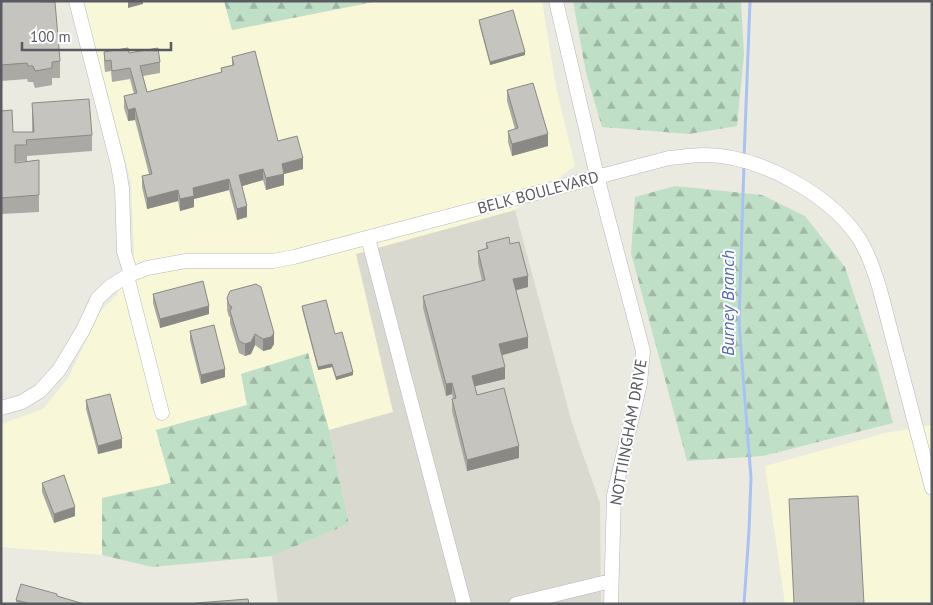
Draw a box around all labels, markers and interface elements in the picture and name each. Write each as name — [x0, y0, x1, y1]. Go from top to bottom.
scale bar — [22, 20, 171, 52]
text: 100 m — [30, 27, 71, 46]
street label: BELK BOULEVARD — [475, 166, 601, 218]
water label: Burney Branch — [716, 250, 739, 356]
street label: NOTTIINGHAM DRIVE — [605, 357, 651, 507]

